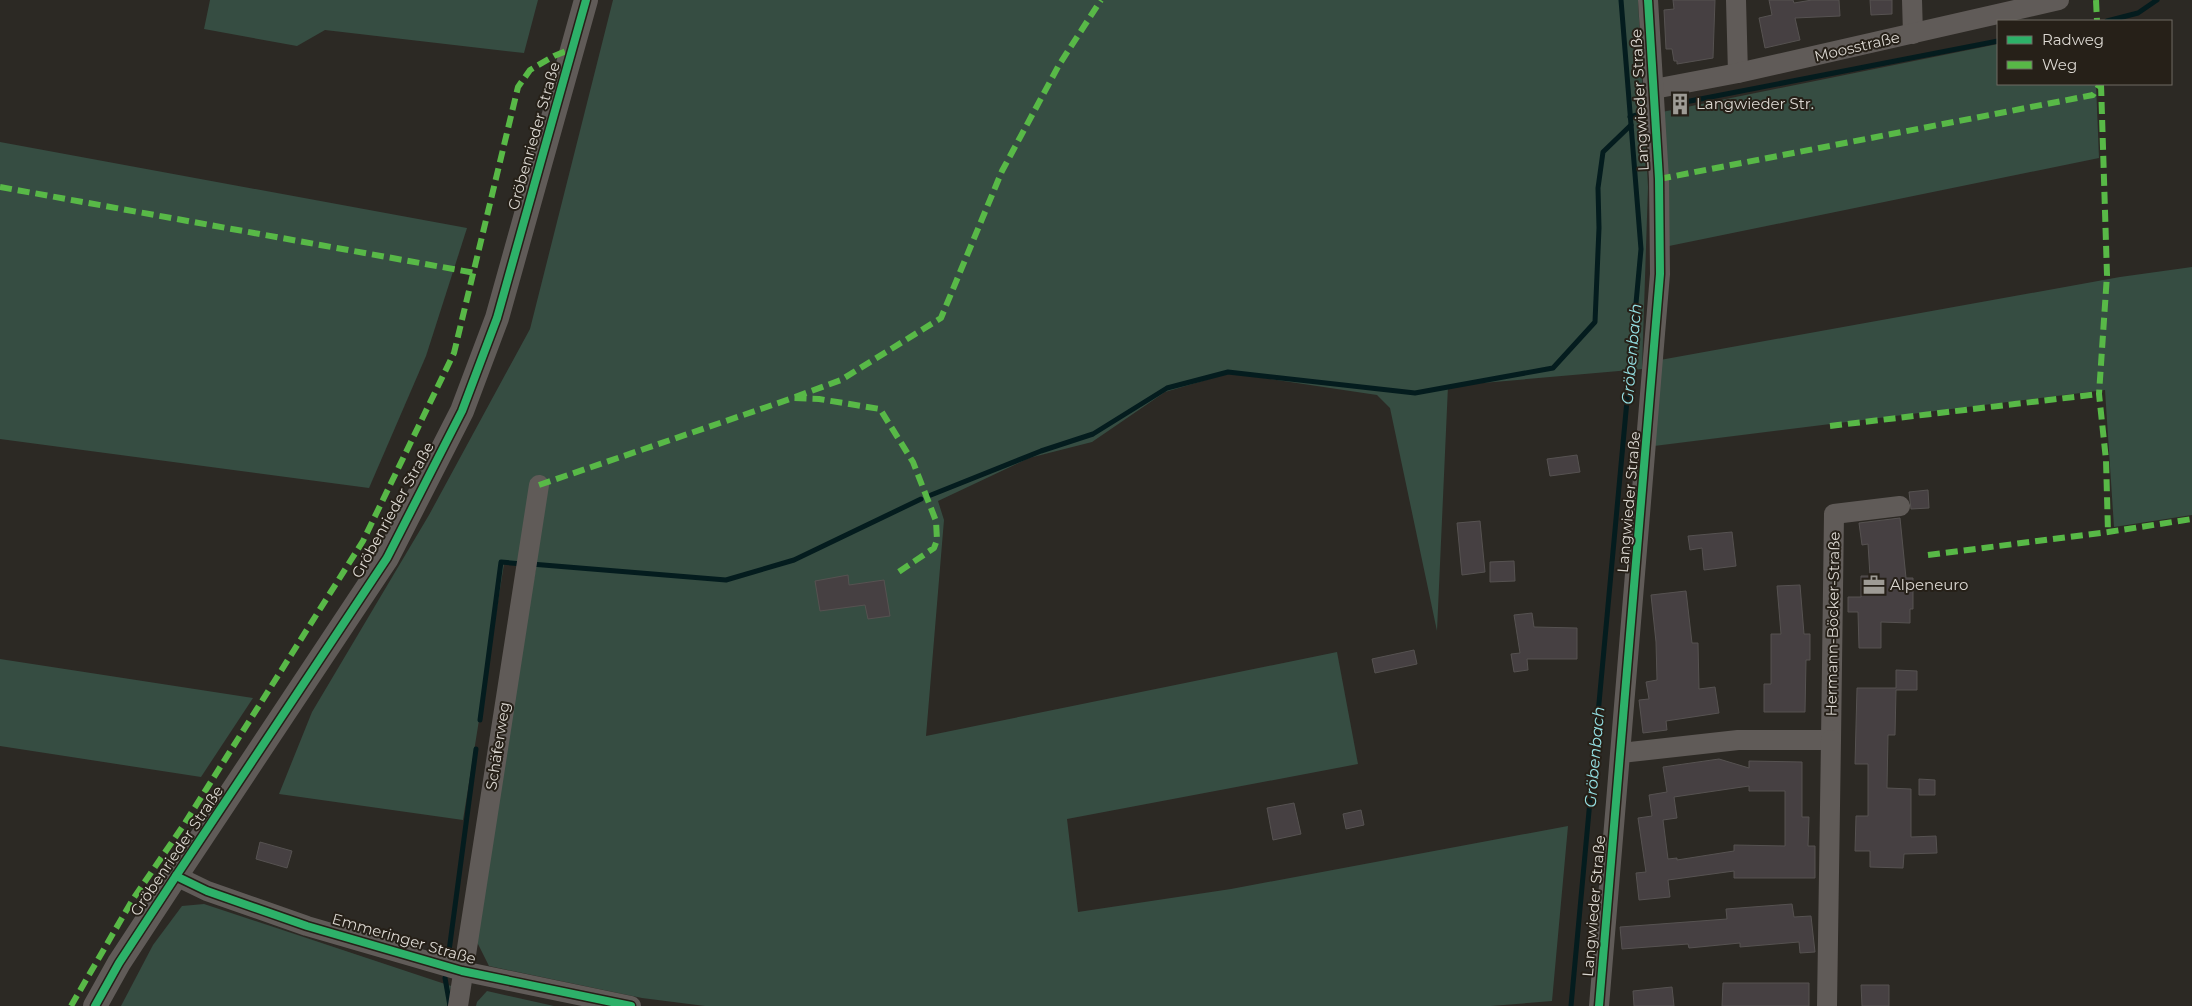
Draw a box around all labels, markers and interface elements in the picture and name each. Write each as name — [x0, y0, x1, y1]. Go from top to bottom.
legend — [1997, 20, 2172, 85]
street label: Moosstraße — [1812, 27, 1902, 66]
street label: Langwieder Straße — [1626, 29, 1653, 172]
text: Radweg — [2042, 30, 2104, 49]
text: Weg — [2042, 55, 2077, 74]
street label: Gröbenrieder Straße — [503, 60, 564, 212]
building icon: Langwieder Str. — [1667, 91, 1693, 117]
place label: Langwieder Str. — [1696, 94, 1814, 113]
water label: Gröbenbach — [1618, 303, 1645, 405]
street label: Langwieder Straße — [1613, 430, 1644, 574]
street label: Gröbenrieder Straße — [347, 438, 438, 581]
street label: Hermann-Böcker-Straße — [1821, 532, 1844, 716]
office icon: Alpeneuro — [1861, 572, 1887, 598]
place label: Alpeneuro — [1890, 575, 1969, 594]
street label: Schäferweg — [481, 700, 514, 791]
water label: Gröbenbach — [1581, 706, 1608, 808]
street label: Gröbenrieder Straße — [126, 782, 227, 919]
street label: Langwieder Straße — [1578, 834, 1609, 978]
street label: Emmeringer Straße — [330, 909, 478, 968]

